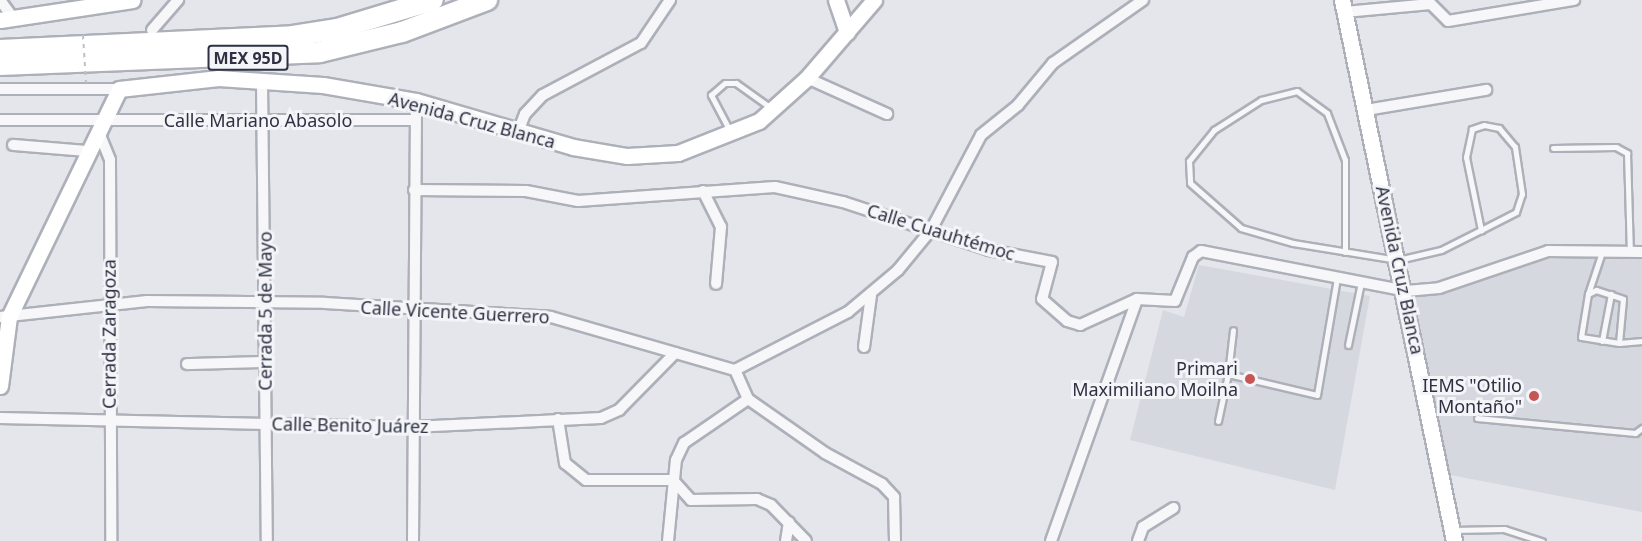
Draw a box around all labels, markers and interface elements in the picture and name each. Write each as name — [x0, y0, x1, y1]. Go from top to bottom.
road number: MEX 95D — [208, 45, 288, 71]
street label: Avenida Cruz Blanca — [386, 87, 558, 153]
street label: Calle Mariano Abasolo — [164, 109, 352, 131]
street label: Avenida Cruz Blanca — [1372, 184, 1428, 356]
street label: Calle Cuauhtémoc — [864, 199, 1018, 265]
street label: Cerrada 5 de Mayo — [254, 231, 276, 391]
street label: Cerrada Zaragoza — [98, 259, 120, 409]
street label: Calle Vicente Guerrero — [360, 296, 550, 328]
place label: Primari Maximiliano Moilna — [1072, 358, 1238, 400]
marker: Primari Maximiliano Moilna — [1243, 372, 1257, 386]
place label: IEMS "Otilio Montaño" — [1422, 375, 1522, 418]
marker: IEMS "Otilio Montaño" — [1527, 389, 1541, 403]
street label: Calle Benito Juárez — [271, 413, 429, 437]

